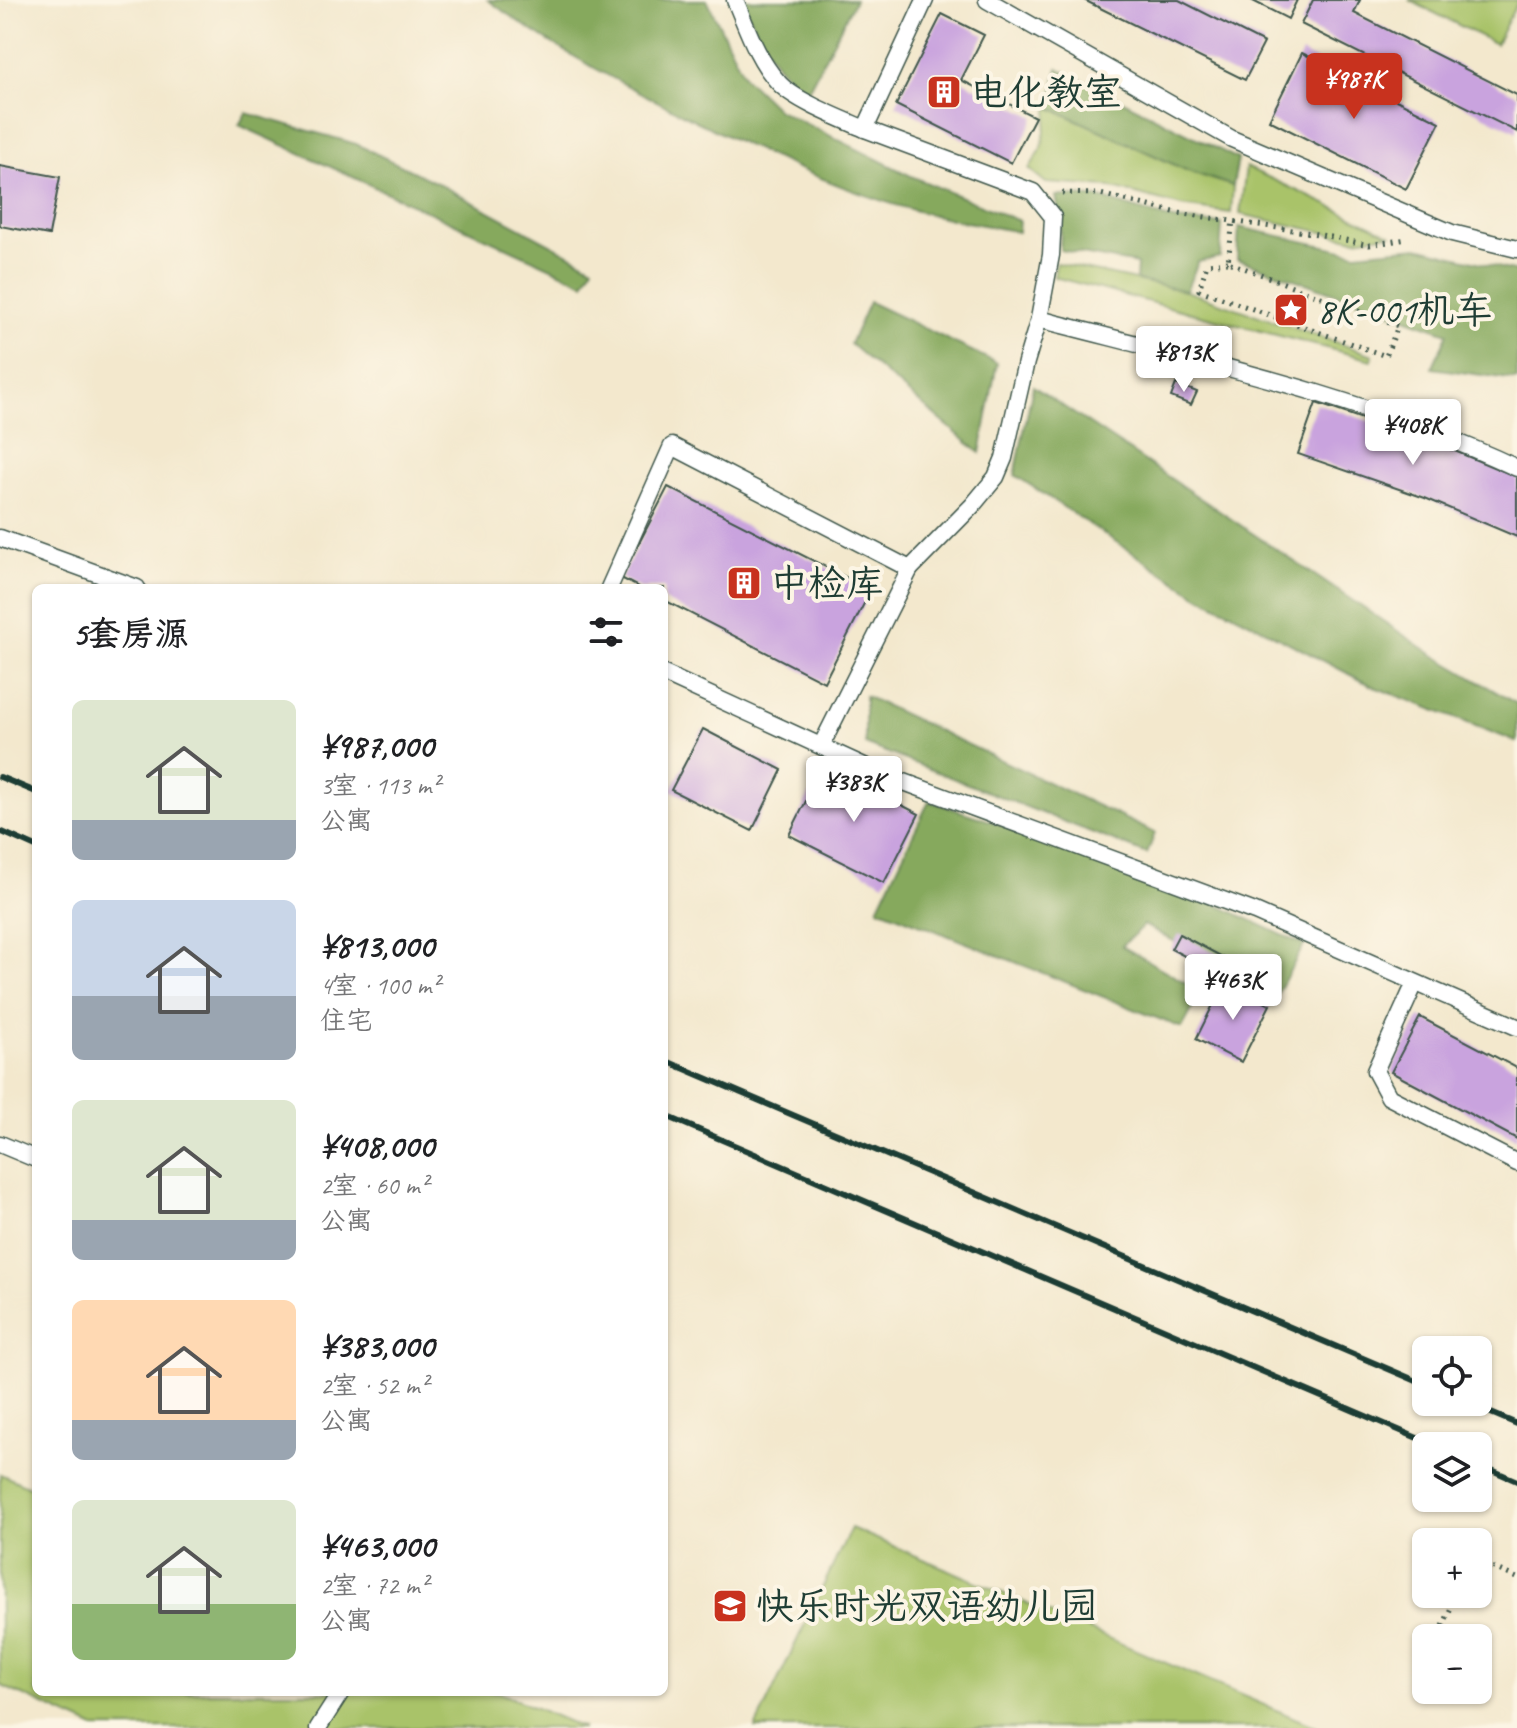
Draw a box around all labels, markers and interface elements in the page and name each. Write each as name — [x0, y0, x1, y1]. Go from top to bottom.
pin: ¥987K — [1298, 53, 1410, 121]
text: ¥987K — [1324, 62, 1384, 95]
place label: 电化教室 — [970, 69, 1122, 116]
building icon: 电化教室 — [925, 73, 963, 111]
place label: 8K-001机车 — [1317, 287, 1493, 334]
place icon: 8K-001机车 — [1272, 291, 1310, 329]
pin: ¥813K — [1128, 326, 1240, 394]
text: ¥813K — [1154, 335, 1214, 368]
pin: ¥408K — [1357, 399, 1469, 467]
text: ¥408K — [1383, 408, 1443, 441]
place label: 中检库 — [770, 560, 884, 607]
building icon: 中检库 — [725, 564, 763, 602]
icon: filters — [584, 610, 628, 654]
text: 5套房源 — [72, 612, 189, 655]
text: ¥987,000 — [320, 724, 433, 767]
icon: home — [136, 732, 232, 828]
pin: ¥383K — [798, 756, 910, 824]
text: ¥383K — [824, 765, 884, 798]
text: 3室 · 113 m² — [320, 769, 439, 802]
text: 公寓 — [320, 804, 372, 837]
text: ¥813,000 — [320, 924, 434, 967]
icon: home — [136, 932, 232, 1028]
pin: ¥463K — [1177, 954, 1289, 1022]
text: ¥463K — [1203, 963, 1263, 996]
text: 4室 · 100 m² — [320, 969, 439, 1002]
text: 住宅 — [320, 1004, 372, 1037]
text: ¥408,000 — [320, 1124, 434, 1167]
icon: home — [136, 1132, 232, 1228]
text: 2室 · 60 m² — [320, 1169, 428, 1202]
text: 公寓 — [320, 1204, 372, 1237]
text: ¥383,000 — [320, 1324, 434, 1367]
icon: home — [136, 1332, 232, 1428]
map controls — [1412, 1336, 1492, 1704]
button: locate — [1412, 1336, 1492, 1416]
text: 2室 · 52 m² — [320, 1369, 428, 1402]
text: 公寓 — [320, 1404, 372, 1437]
button: layers — [1412, 1432, 1492, 1512]
text: ¥463,000 — [320, 1524, 435, 1567]
button: + — [1412, 1528, 1492, 1608]
icon: home — [136, 1532, 232, 1628]
text: 2室 · 72 m² — [320, 1569, 428, 1602]
place label: 快乐时光双语幼儿园 — [756, 1583, 1098, 1630]
school or university icon: 快乐时光双语幼儿园 — [711, 1587, 749, 1625]
text: 公寓 — [320, 1604, 372, 1637]
button: − — [1412, 1624, 1492, 1704]

